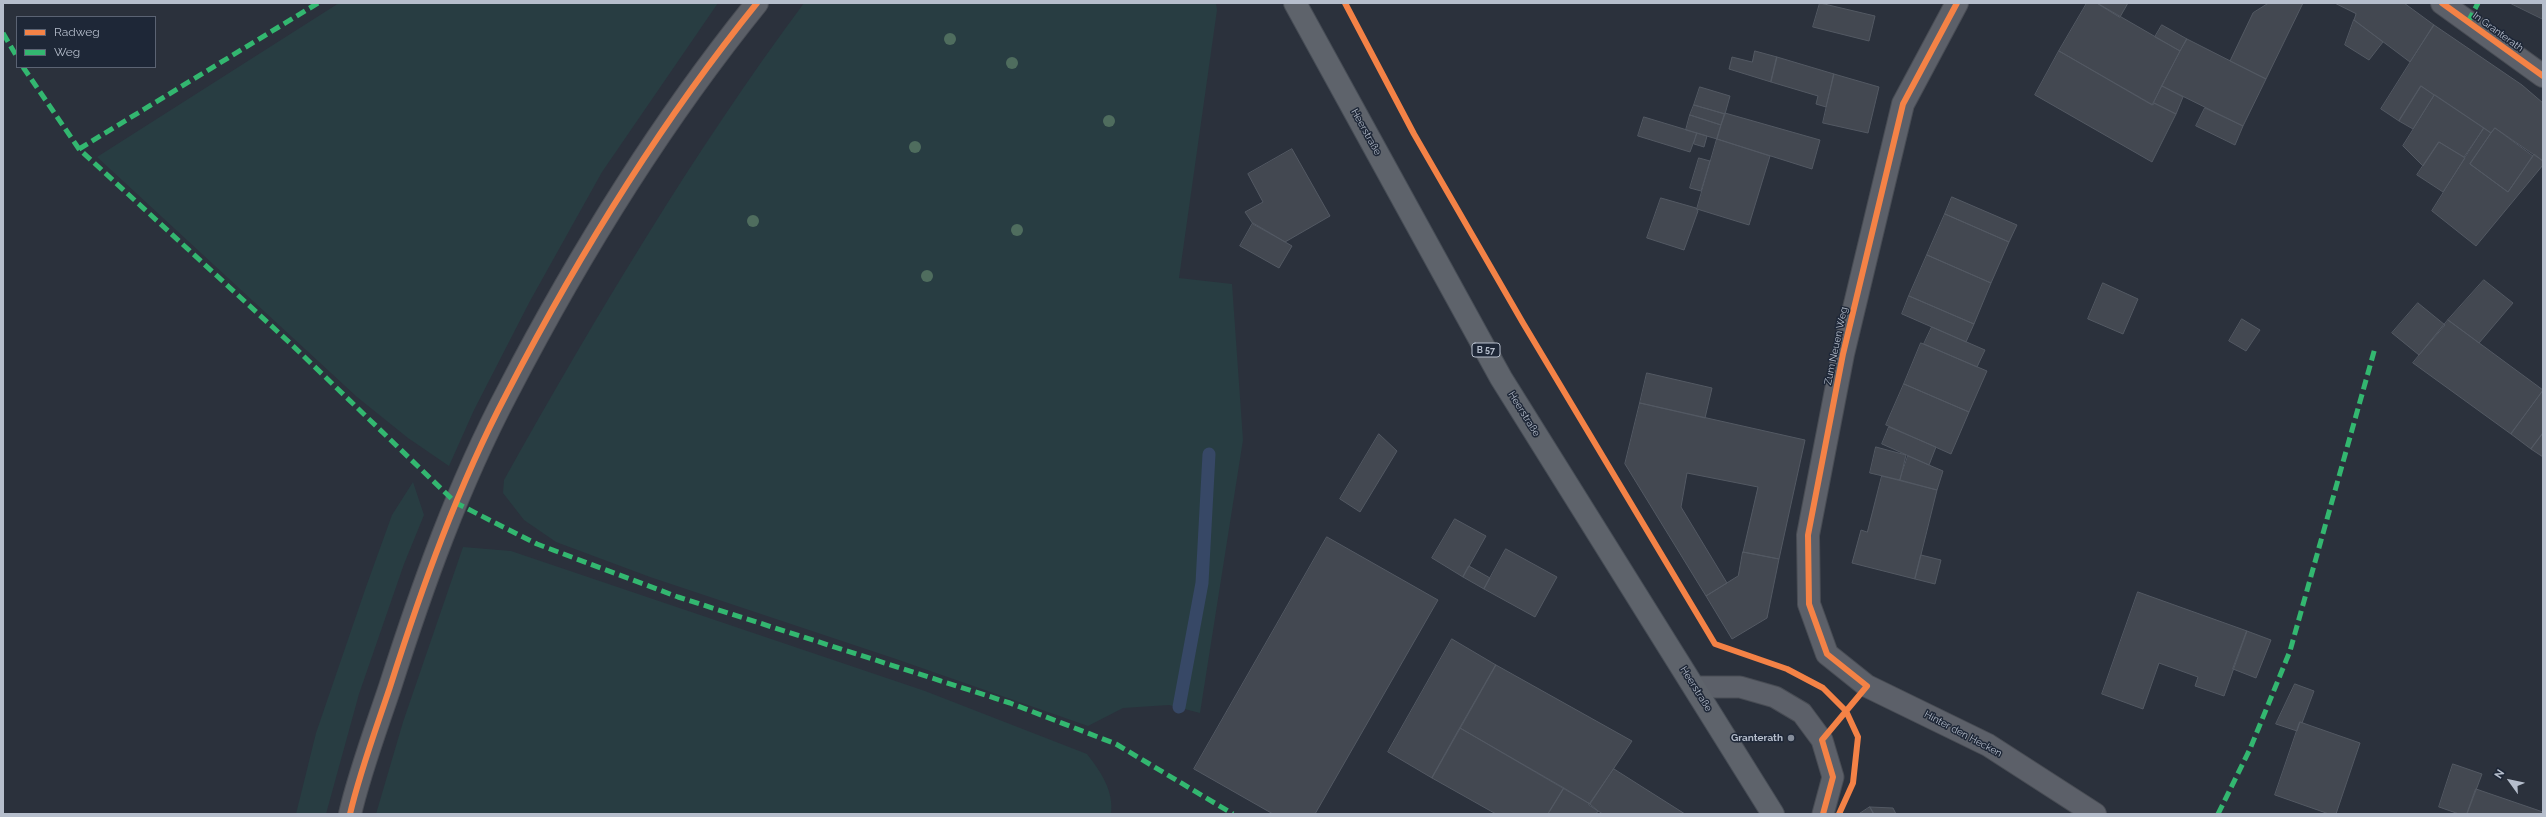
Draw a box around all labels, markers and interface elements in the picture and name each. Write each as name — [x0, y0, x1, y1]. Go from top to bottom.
street label: In Granterath — [2470, 10, 2526, 54]
legend — [16, 16, 156, 68]
text: Radweg — [54, 25, 100, 39]
text: Weg — [54, 45, 80, 59]
street label: Heerstraße — [1348, 107, 1384, 157]
street label: Zum Neuen Weg — [1822, 306, 1850, 386]
road number: B 57 — [1472, 343, 1500, 357]
street label: Heerstraße — [1505, 389, 1543, 439]
street label: Heerstraße — [1677, 664, 1715, 714]
street label: Hinter den Hecken — [1922, 708, 2004, 760]
place label: Granterath — [1731, 732, 1783, 744]
marker: Granterath — [1786, 733, 1796, 743]
north arrow — [2490, 761, 2530, 801]
text: N — [2492, 767, 2507, 781]

